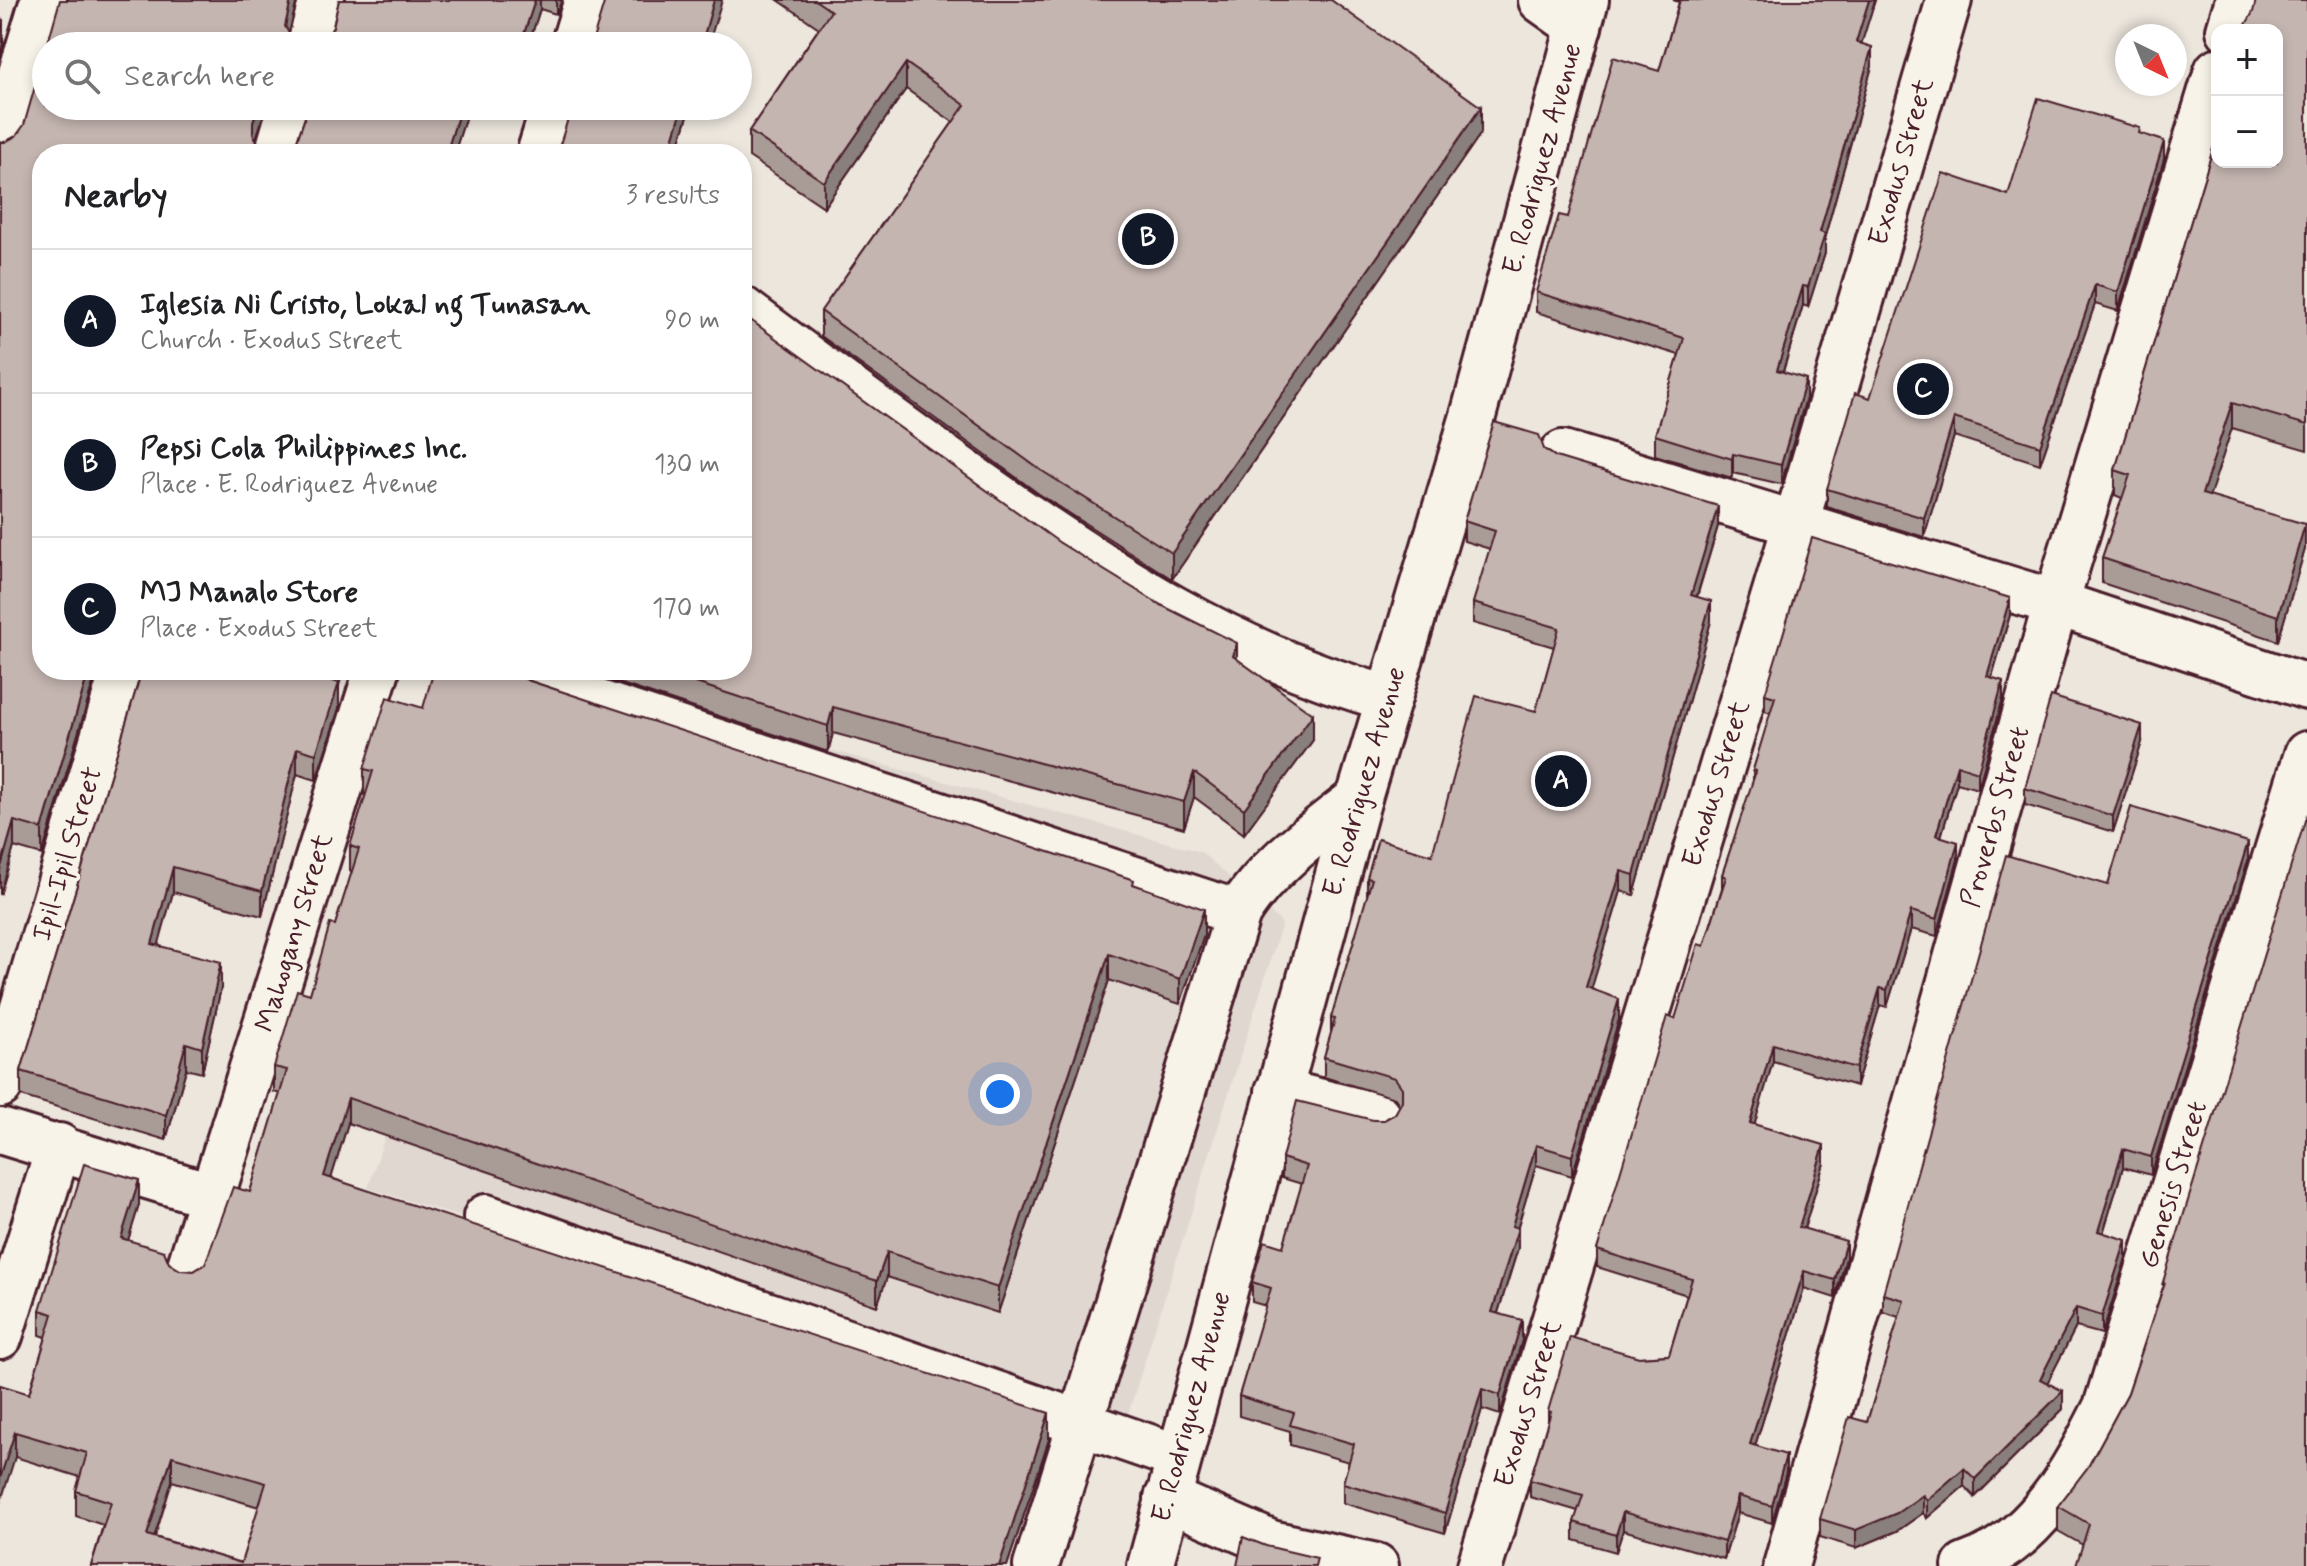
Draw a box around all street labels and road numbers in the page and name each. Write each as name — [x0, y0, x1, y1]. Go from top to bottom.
street label: E. Rodriguez Avenue — [1494, 39, 1592, 279]
street label: Exodus Street — [1860, 73, 1944, 250]
street label: E. Rodriguez Avenue — [1314, 663, 1416, 901]
street label: Exodus Street — [1674, 696, 1760, 872]
street label: Proverbs Street — [1952, 722, 2040, 912]
street label: Ipil-Ipil Street — [24, 762, 112, 946]
street label: Mahogany Street — [247, 829, 343, 1037]
street label: Genesis Street — [2131, 1097, 2217, 1273]
street label: E. Rodriguez Avenue — [1143, 1287, 1241, 1527]
street label: Exodus Street — [1486, 1316, 1572, 1492]

